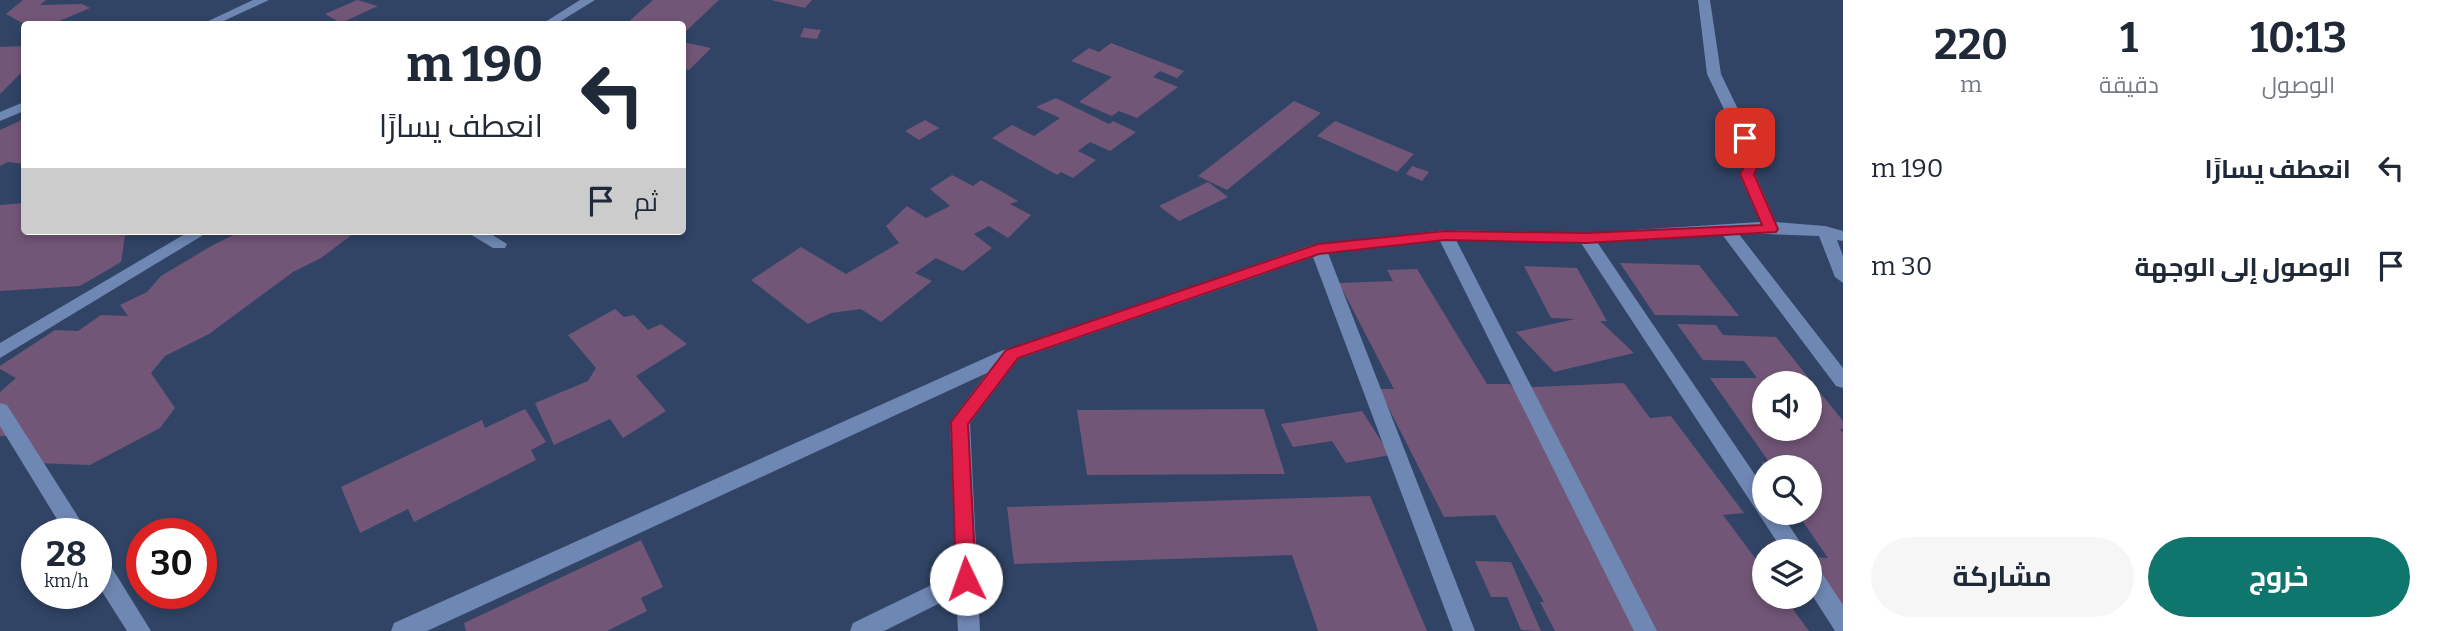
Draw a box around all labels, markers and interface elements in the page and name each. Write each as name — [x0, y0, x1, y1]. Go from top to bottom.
text: 1 — [2120, 13, 2138, 63]
text: 10:13 — [2250, 13, 2347, 63]
text: 220 — [1934, 20, 2008, 70]
text: 190 m — [406, 35, 543, 94]
icon: left — [567, 49, 658, 140]
text: m — [1960, 70, 1982, 98]
text: دقيقة — [2099, 71, 2159, 99]
text: الوصول — [2262, 71, 2335, 99]
text: انعطف يسارًا — [379, 107, 543, 145]
pin — [1715, 108, 1775, 168]
icon: arrive — [1726, 119, 1764, 157]
icon: left — [2372, 149, 2410, 187]
text: 190 m — [1871, 153, 1943, 184]
text: انعطف يسارًا — [2205, 154, 2351, 185]
icon: arrive — [582, 182, 620, 220]
text: ثم — [634, 187, 658, 218]
icon: arrive — [2372, 247, 2410, 285]
text: 30 m — [1871, 251, 1933, 282]
text: الوصول إلى الوجهة — [2134, 252, 2351, 283]
map controls — [1752, 371, 1822, 609]
button: sound — [1752, 371, 1822, 441]
button: search — [1752, 455, 1822, 525]
speed limit sign: 30 — [126, 518, 217, 609]
text: 28 — [46, 533, 87, 575]
button: مشاركة — [1871, 537, 2134, 617]
button: خروج — [2148, 537, 2410, 617]
button: layers — [1752, 539, 1822, 609]
position arrow — [929, 542, 1003, 616]
text: km/h — [44, 570, 89, 592]

